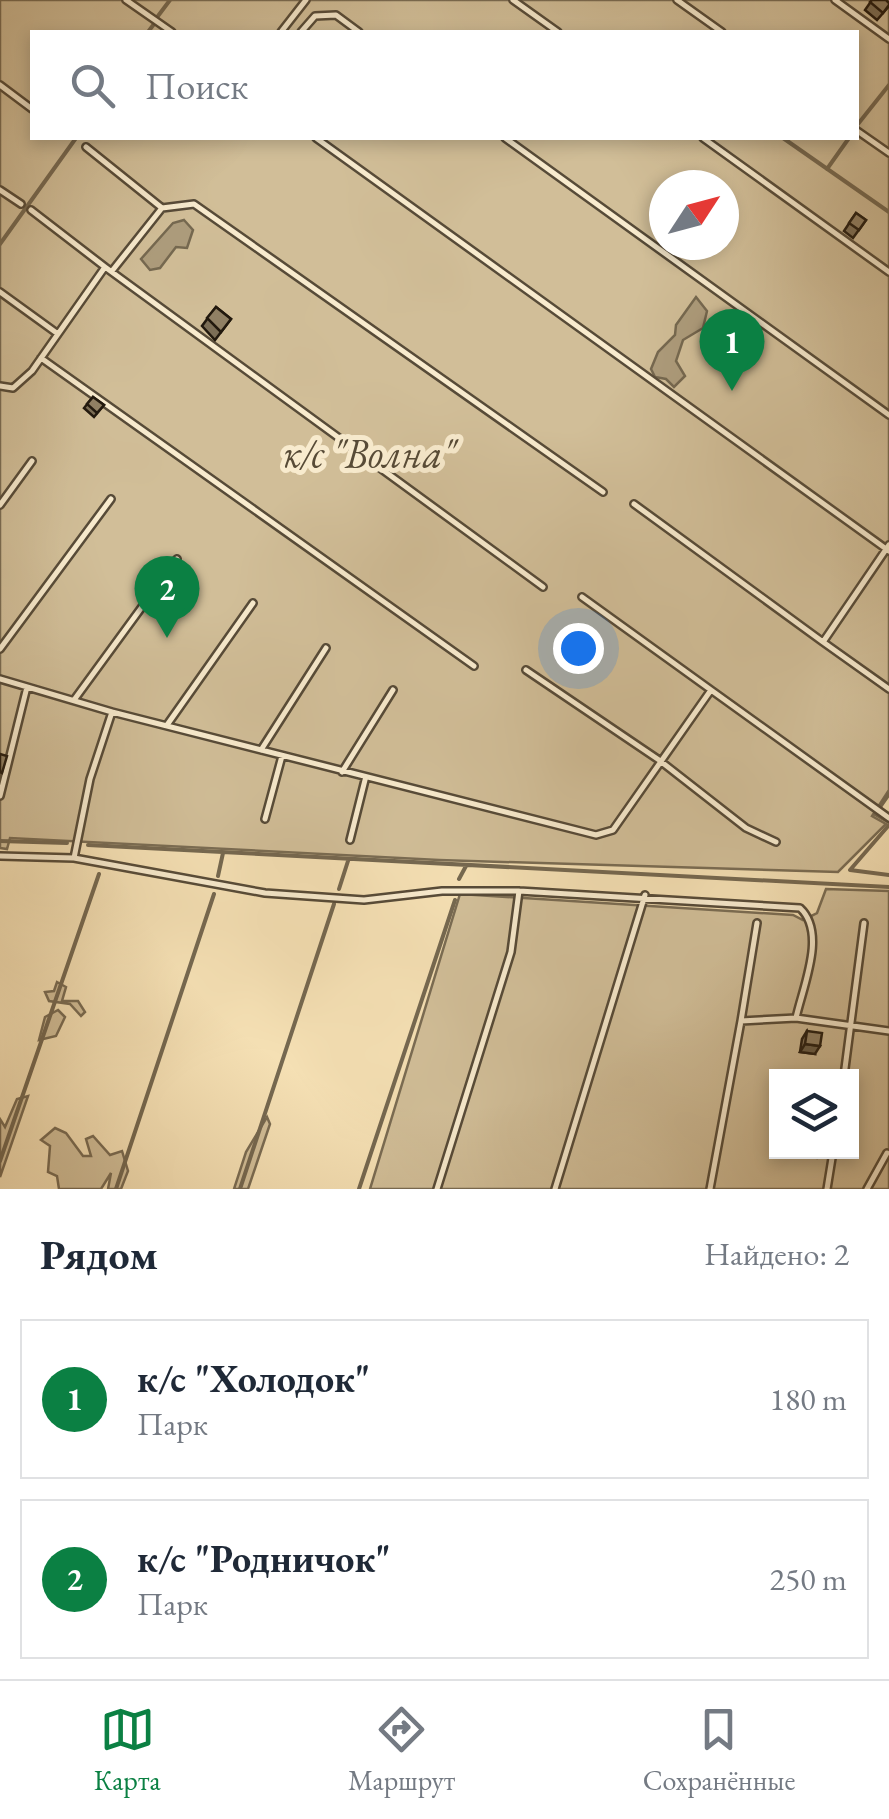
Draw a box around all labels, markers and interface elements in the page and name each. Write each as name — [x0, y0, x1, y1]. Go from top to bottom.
search box — [30, 30, 859, 140]
icon: search — [65, 58, 120, 113]
text: Поиск — [145, 61, 248, 110]
north arrow — [649, 170, 739, 260]
pin: 1 — [700, 308, 764, 391]
park label: к/с "Волна" — [282, 427, 459, 479]
pin: 2 — [134, 556, 200, 638]
your location — [553, 623, 604, 674]
map controls — [769, 1069, 859, 1159]
button: layers — [769, 1069, 859, 1159]
text: Рядом — [40, 1227, 158, 1282]
text: Найдено: 2 — [704, 1233, 849, 1275]
text: к/с "Холодок" — [137, 1354, 370, 1403]
text: 1 — [66, 1378, 83, 1420]
text: 180 m — [770, 1378, 847, 1420]
text: Парк — [137, 1403, 208, 1445]
text: к/с "Родничок" — [137, 1534, 391, 1583]
text: 2 — [66, 1558, 83, 1600]
text: 250 m — [770, 1558, 847, 1600]
text: Парк — [137, 1583, 208, 1625]
tab: Карта — [94, 1702, 161, 1798]
tab: Маршрут — [348, 1702, 455, 1798]
tab: Сохранённые — [643, 1702, 795, 1798]

